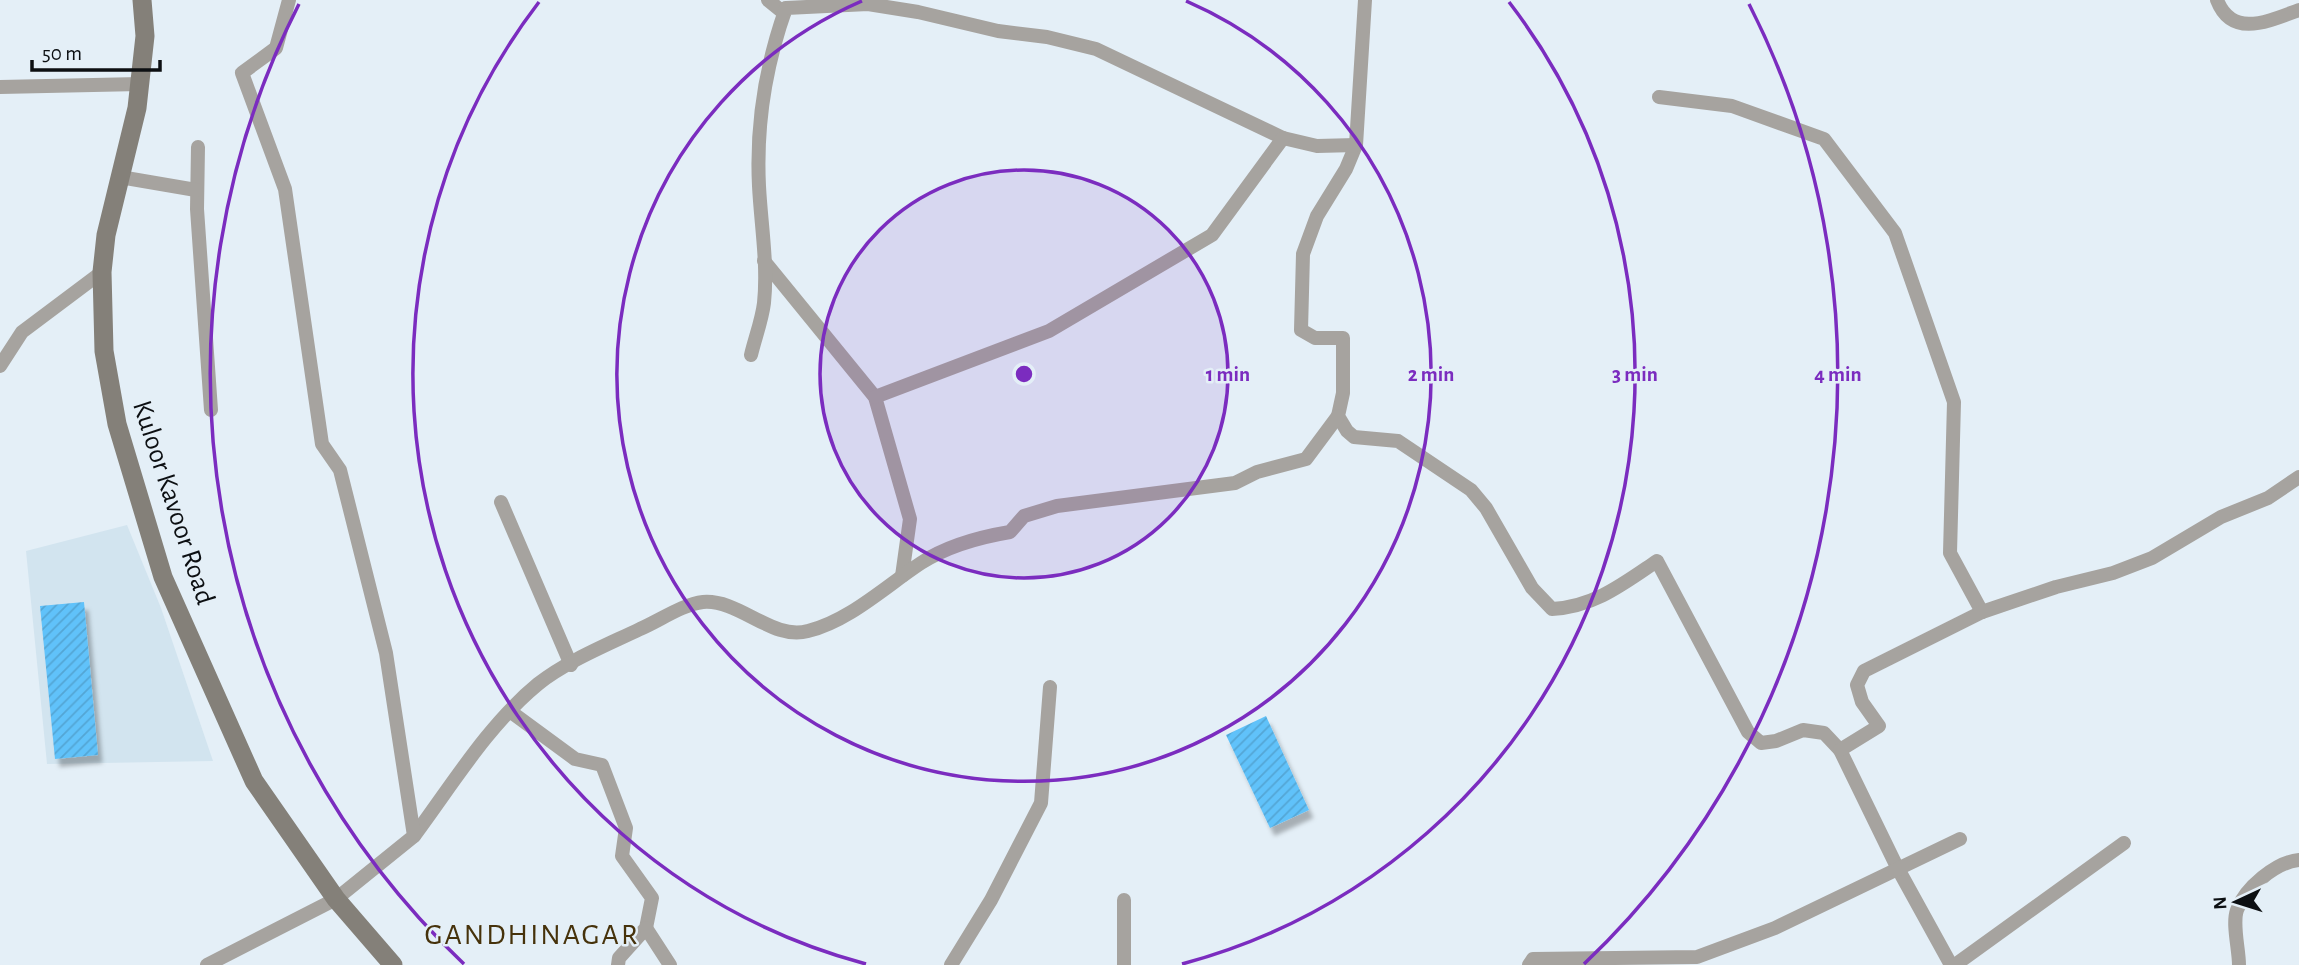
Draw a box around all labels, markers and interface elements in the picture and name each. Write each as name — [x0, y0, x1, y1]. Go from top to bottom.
scale bar — [32, 28, 159, 72]
text: 50 m — [42, 43, 82, 64]
centre of rings — [1012, 362, 1036, 386]
text: 1 min — [1206, 364, 1250, 385]
text: 2 min — [1408, 364, 1454, 385]
text: 3 min — [1612, 364, 1658, 385]
text: 4 min — [1814, 364, 1862, 385]
street label: Kuloor Kavoor Road — [127, 397, 219, 608]
north arrow — [2201, 867, 2271, 937]
text: N — [2211, 896, 2230, 910]
district label: GANDHINAGAR — [424, 920, 640, 950]

